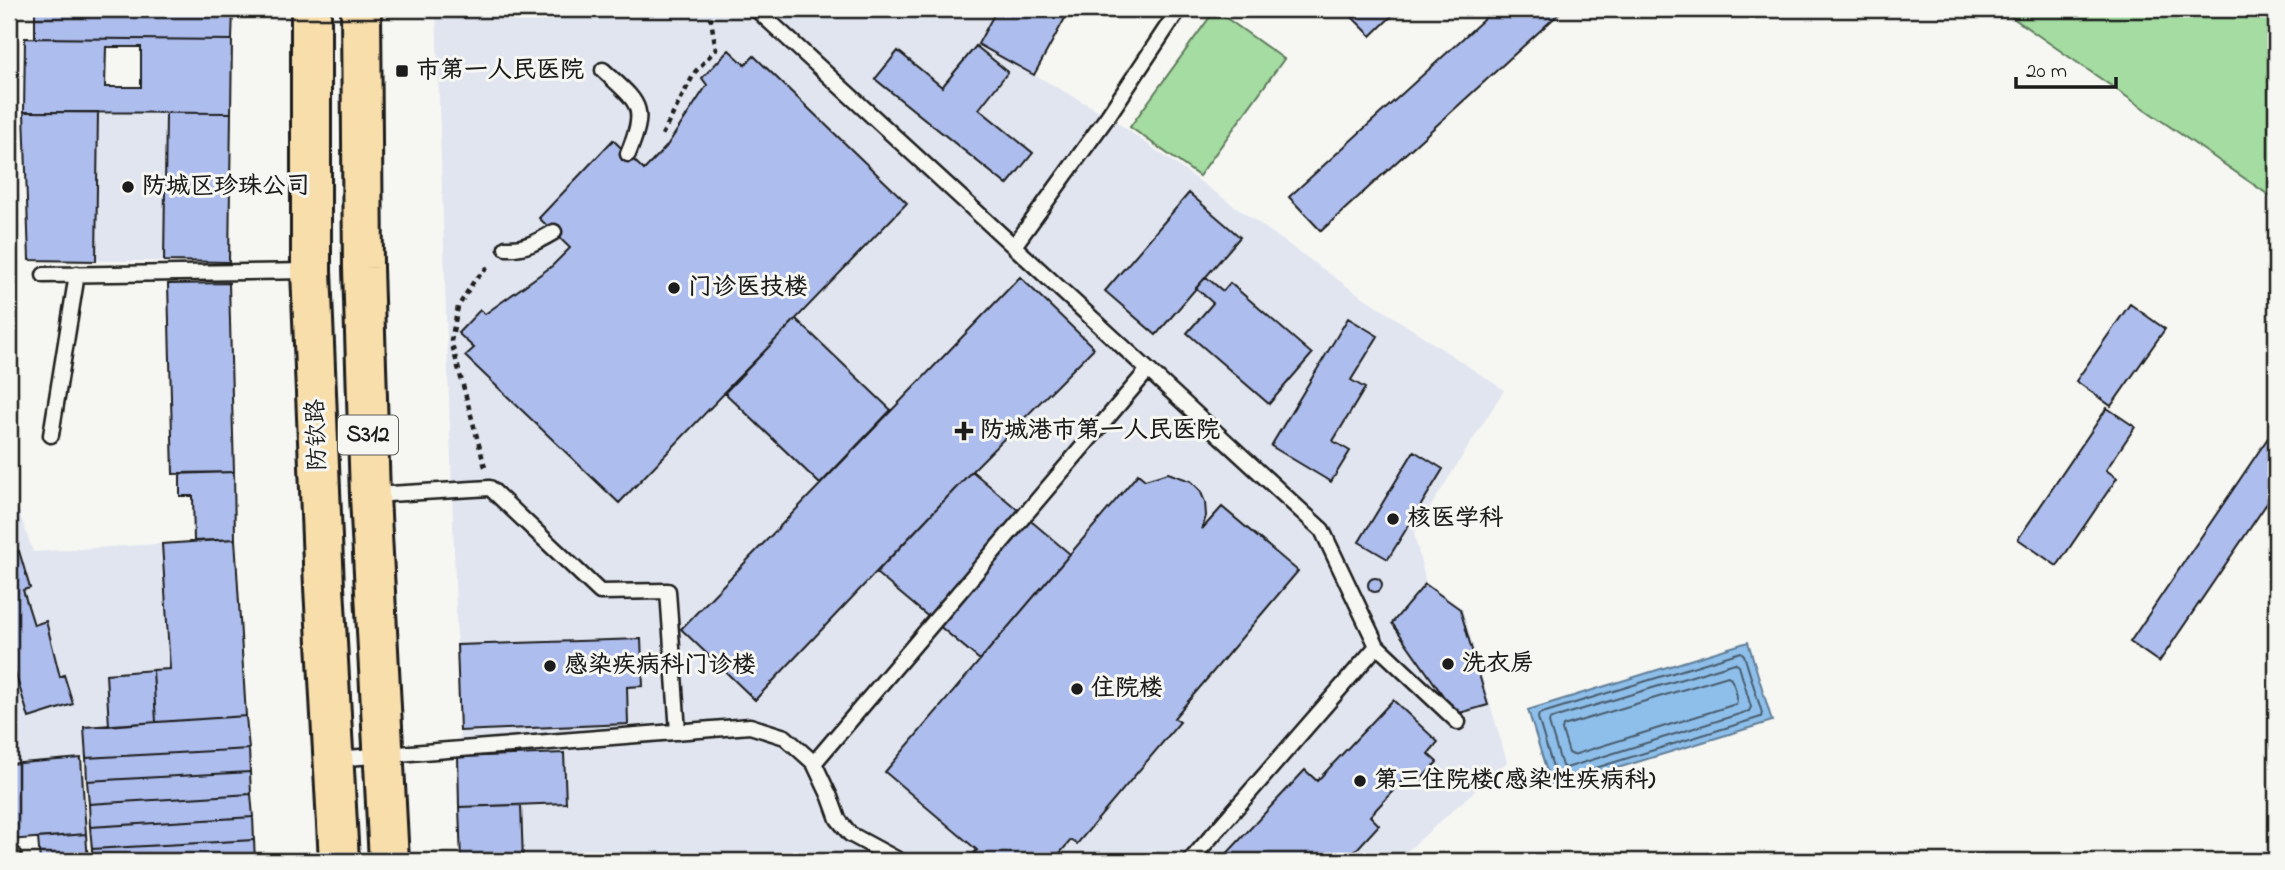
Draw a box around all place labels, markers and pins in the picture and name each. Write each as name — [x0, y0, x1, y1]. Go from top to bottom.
place label: 市第一人民医院 — [416, 54, 584, 89]
marker: 市第一人民医院 — [394, 63, 410, 79]
place label: 防城区珍珠公司 — [142, 170, 310, 205]
marker: 防城区珍珠公司 — [120, 179, 136, 195]
place label: 门诊医技楼 — [688, 271, 808, 306]
marker: 门诊医技楼 — [666, 280, 682, 296]
place label: 防城港市第一人民医院 — [980, 414, 1220, 449]
marker: 防城港市第一人民医院 — [954, 421, 974, 441]
place label: 核医学科 — [1407, 502, 1504, 537]
marker: 核医学科 — [1385, 511, 1401, 527]
place label: 洗衣房 — [1462, 647, 1534, 682]
place label: 感染疾病科门诊楼 — [564, 649, 756, 684]
marker: 洗衣房 — [1440, 656, 1456, 672]
marker: 感染疾病科门诊楼 — [542, 658, 558, 674]
place label: 住院楼 — [1091, 672, 1163, 707]
marker: 住院楼 — [1069, 681, 1085, 697]
place label: 第三住院楼(感染性疾病科) — [1374, 764, 1655, 799]
marker: 第三住院楼(感染性疾病科) — [1352, 773, 1368, 789]

